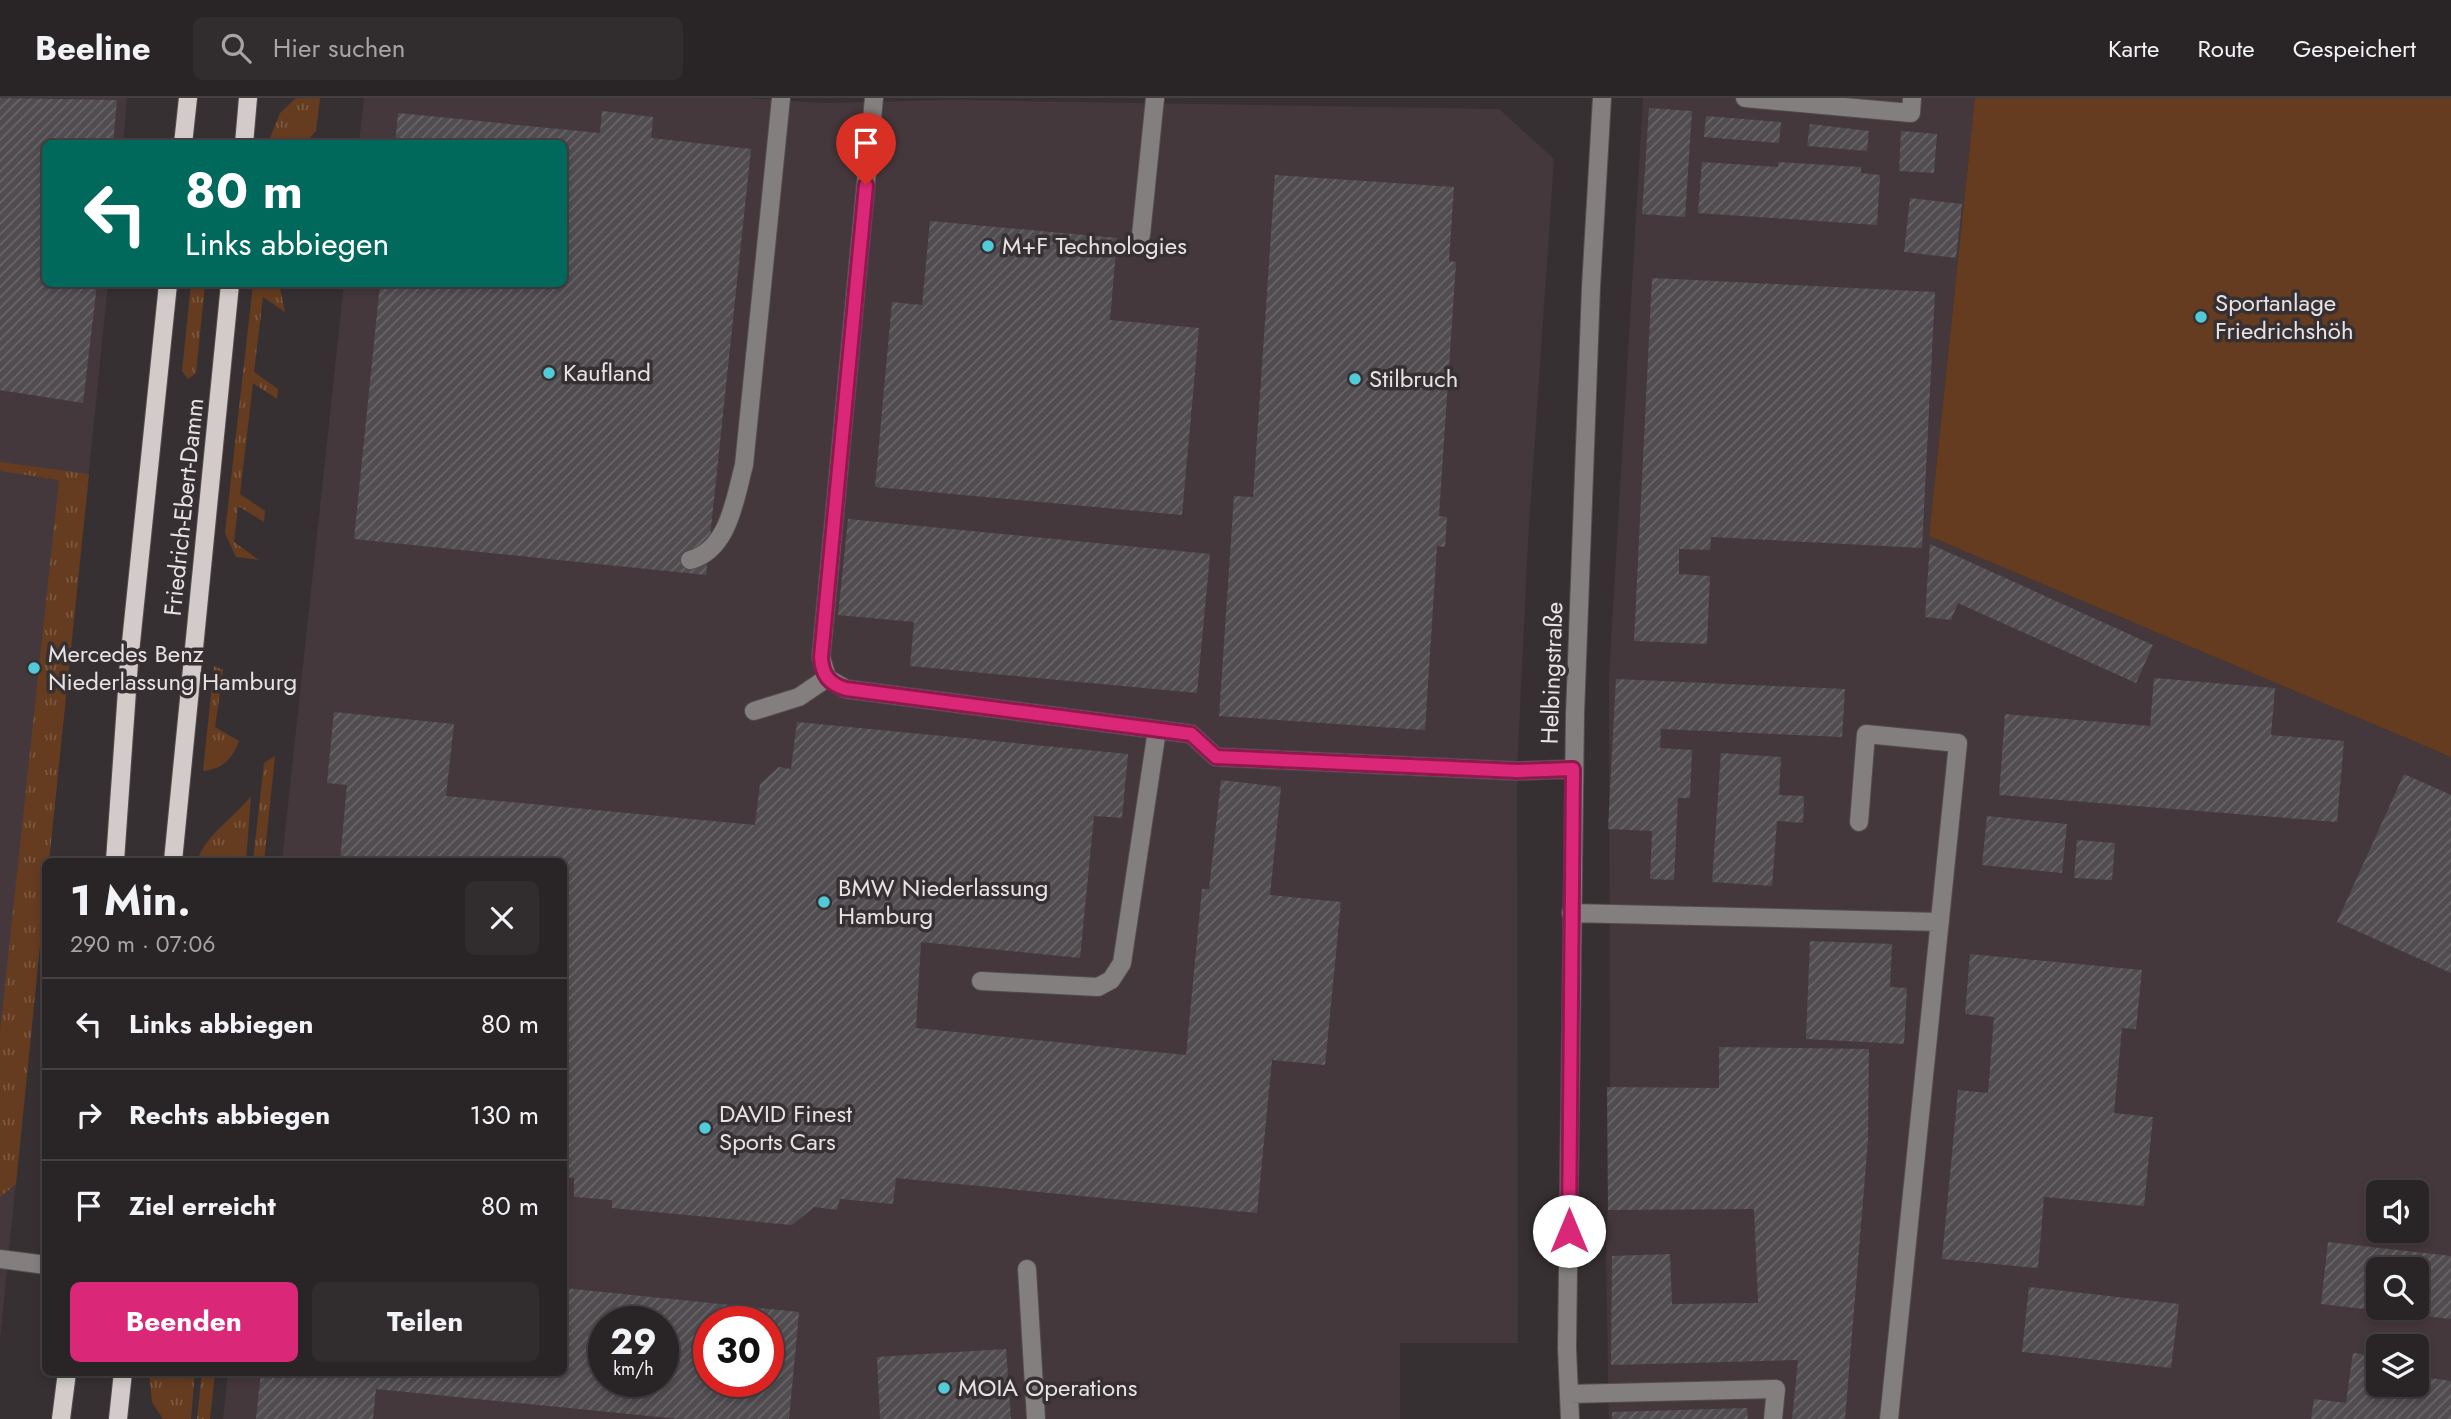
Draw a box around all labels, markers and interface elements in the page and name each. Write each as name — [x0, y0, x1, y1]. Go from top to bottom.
search box — [193, 17, 683, 80]
text: Beeline — [35, 25, 151, 72]
icon: search — [217, 29, 255, 67]
text: Hier suchen — [273, 29, 405, 67]
text: Karte — [2108, 31, 2159, 66]
text: Route — [2197, 31, 2255, 66]
text: Gespeichert — [2293, 31, 2416, 66]
pin — [836, 113, 896, 185]
icon: arrive — [847, 124, 885, 162]
text: 80 m — [185, 156, 303, 226]
icon: left — [70, 168, 161, 259]
text: Links abbiegen — [185, 221, 389, 267]
place label: M+F Technologies — [1002, 228, 1187, 263]
marker: M+F Technologies — [980, 238, 996, 254]
place label: Sportanlage Friedrichshöh — [2215, 285, 2354, 348]
marker: Sportanlage Friedrichshöh — [2193, 309, 2209, 325]
place label: Kaufland — [563, 355, 651, 390]
place label: Stilbruch — [1369, 361, 1458, 396]
marker: Kaufland — [541, 365, 557, 381]
marker: Stilbruch — [1347, 371, 1363, 387]
street label: Friedrich-Ebert-Damm — [155, 396, 212, 618]
street label: Helbingstraße — [1532, 601, 1571, 745]
place label: Mercedes Benz Niederlassung Hamburg — [48, 636, 297, 699]
marker: Mercedes Benz Niederlassung Hamburg — [26, 660, 42, 676]
text: 1 Min. — [70, 870, 191, 931]
place label: BMW Niederlassung Hamburg — [838, 870, 1049, 933]
button: close — [465, 881, 539, 955]
marker: BMW Niederlassung Hamburg — [816, 894, 832, 910]
text: 290 m · 07:06 — [70, 927, 216, 961]
icon: left — [70, 1005, 108, 1043]
text: Links abbiegen — [129, 1005, 313, 1043]
text: 80 m — [481, 1005, 539, 1043]
icon: right — [70, 1096, 108, 1134]
text: Rechts abbiegen — [129, 1096, 330, 1134]
text: 130 m — [469, 1096, 539, 1134]
place label: DAVID Finest Sports Cars — [719, 1096, 852, 1159]
marker: DAVID Finest Sports Cars — [697, 1120, 713, 1136]
map controls — [2366, 1180, 2429, 1397]
button: sound — [2366, 1180, 2429, 1243]
icon: arrive — [70, 1187, 108, 1225]
text: Ziel erreicht — [129, 1187, 276, 1225]
text: 80 m — [481, 1187, 539, 1225]
position arrow — [1532, 1194, 1606, 1268]
button: search — [2366, 1257, 2429, 1320]
button: Beenden — [70, 1282, 298, 1362]
button: Teilen — [312, 1282, 539, 1362]
speed limit sign: 30 — [693, 1306, 784, 1397]
text: 29 — [610, 1317, 657, 1367]
button: layers — [2366, 1334, 2429, 1397]
text: km/h — [613, 1356, 654, 1382]
place label: MOIA Operations — [958, 1370, 1137, 1405]
marker: MOIA Operations — [936, 1380, 952, 1396]

